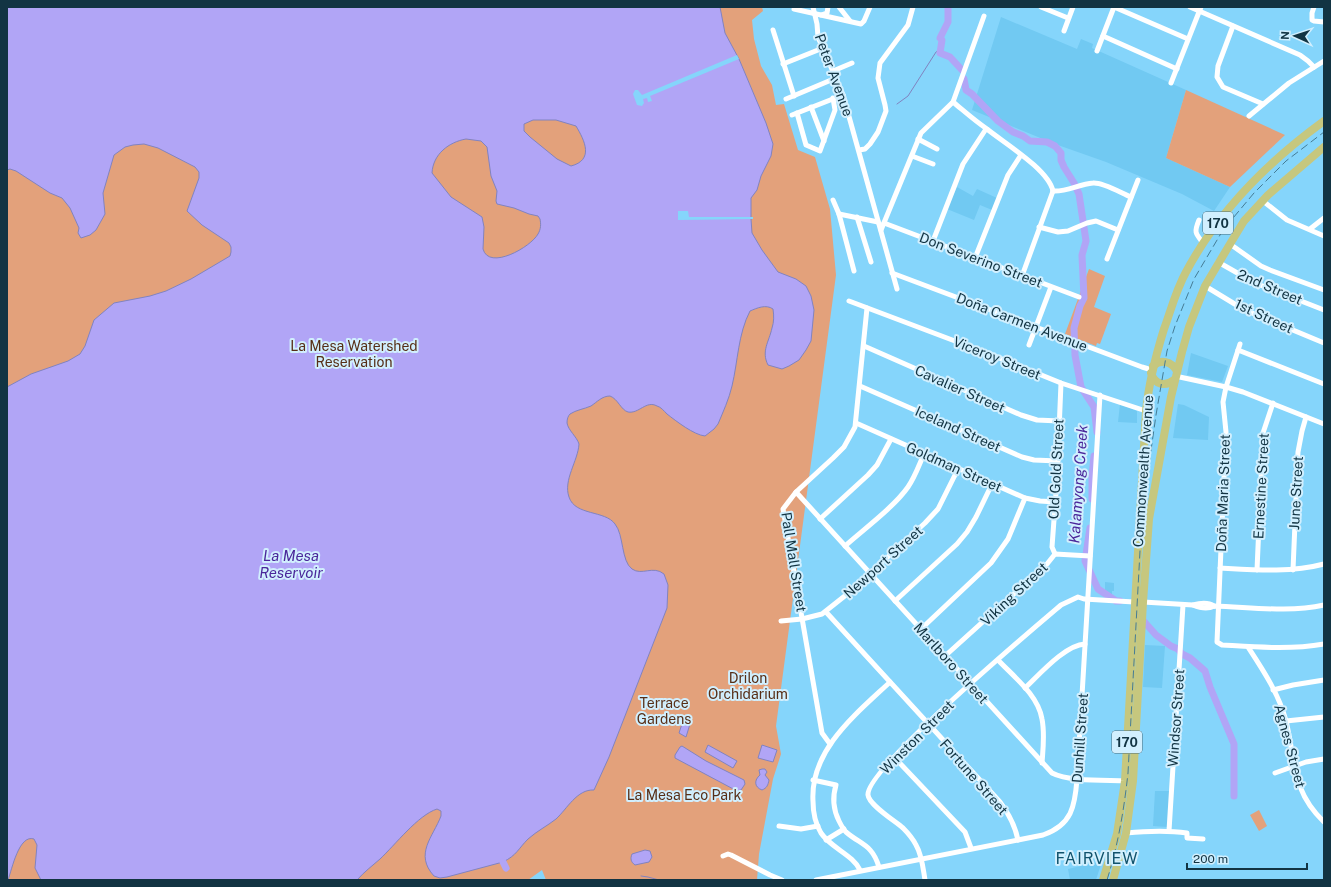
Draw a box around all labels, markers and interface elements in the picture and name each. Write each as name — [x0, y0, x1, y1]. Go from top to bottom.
north arrow — [1275, 16, 1315, 56]
text: N — [1279, 31, 1291, 40]
street label: Peter Avenue — [812, 32, 856, 118]
road number: 170 — [1203, 212, 1233, 234]
street label: Don Severino Street — [917, 229, 1045, 291]
street label: 2nd Street — [1235, 266, 1305, 308]
street label: Doña Carmen Avenue — [954, 290, 1090, 354]
street label: 1st Street — [1232, 296, 1296, 336]
street label: Viceroy Street — [951, 333, 1043, 383]
park label: La Mesa Watershed Reservation — [290, 338, 418, 370]
street label: Cavalier Street — [912, 362, 1008, 416]
street label: Commonwealth Avenue — [1130, 394, 1156, 548]
street label: Iceland Street — [913, 403, 1003, 455]
street label: Old Gold Street — [1045, 418, 1067, 520]
water label: Kalamyong Creek — [1065, 423, 1091, 544]
street label: Ernestine Street — [1250, 433, 1272, 539]
street label: Doña Maria Street — [1213, 434, 1233, 552]
street label: Goldman Street — [904, 439, 1004, 495]
street label: June Street — [1286, 456, 1306, 530]
street label: Pall Mall Street — [778, 511, 810, 613]
street label: Newport Street — [840, 522, 926, 602]
water label: La Mesa Reservoir — [259, 547, 323, 581]
street label: Viking Street — [977, 559, 1051, 629]
street label: Marlboro Street — [910, 619, 992, 707]
street label: Windsor Street — [1165, 669, 1187, 767]
park label: Drilon Orchidarium — [708, 670, 788, 702]
street label: Dunhill Street — [1069, 692, 1091, 784]
park label: Terrace Gardens — [637, 695, 691, 727]
street label: Winston Street — [877, 697, 957, 777]
street label: Agnes Street — [1271, 703, 1309, 789]
road number: 170 — [1112, 731, 1142, 753]
street label: Fortune Street — [937, 736, 1011, 818]
park label: La Mesa Eco Park — [627, 787, 741, 803]
scale bar — [1187, 845, 1307, 871]
district label: FAIRVIEW — [1055, 849, 1139, 868]
text: 200 m — [1193, 852, 1228, 866]

